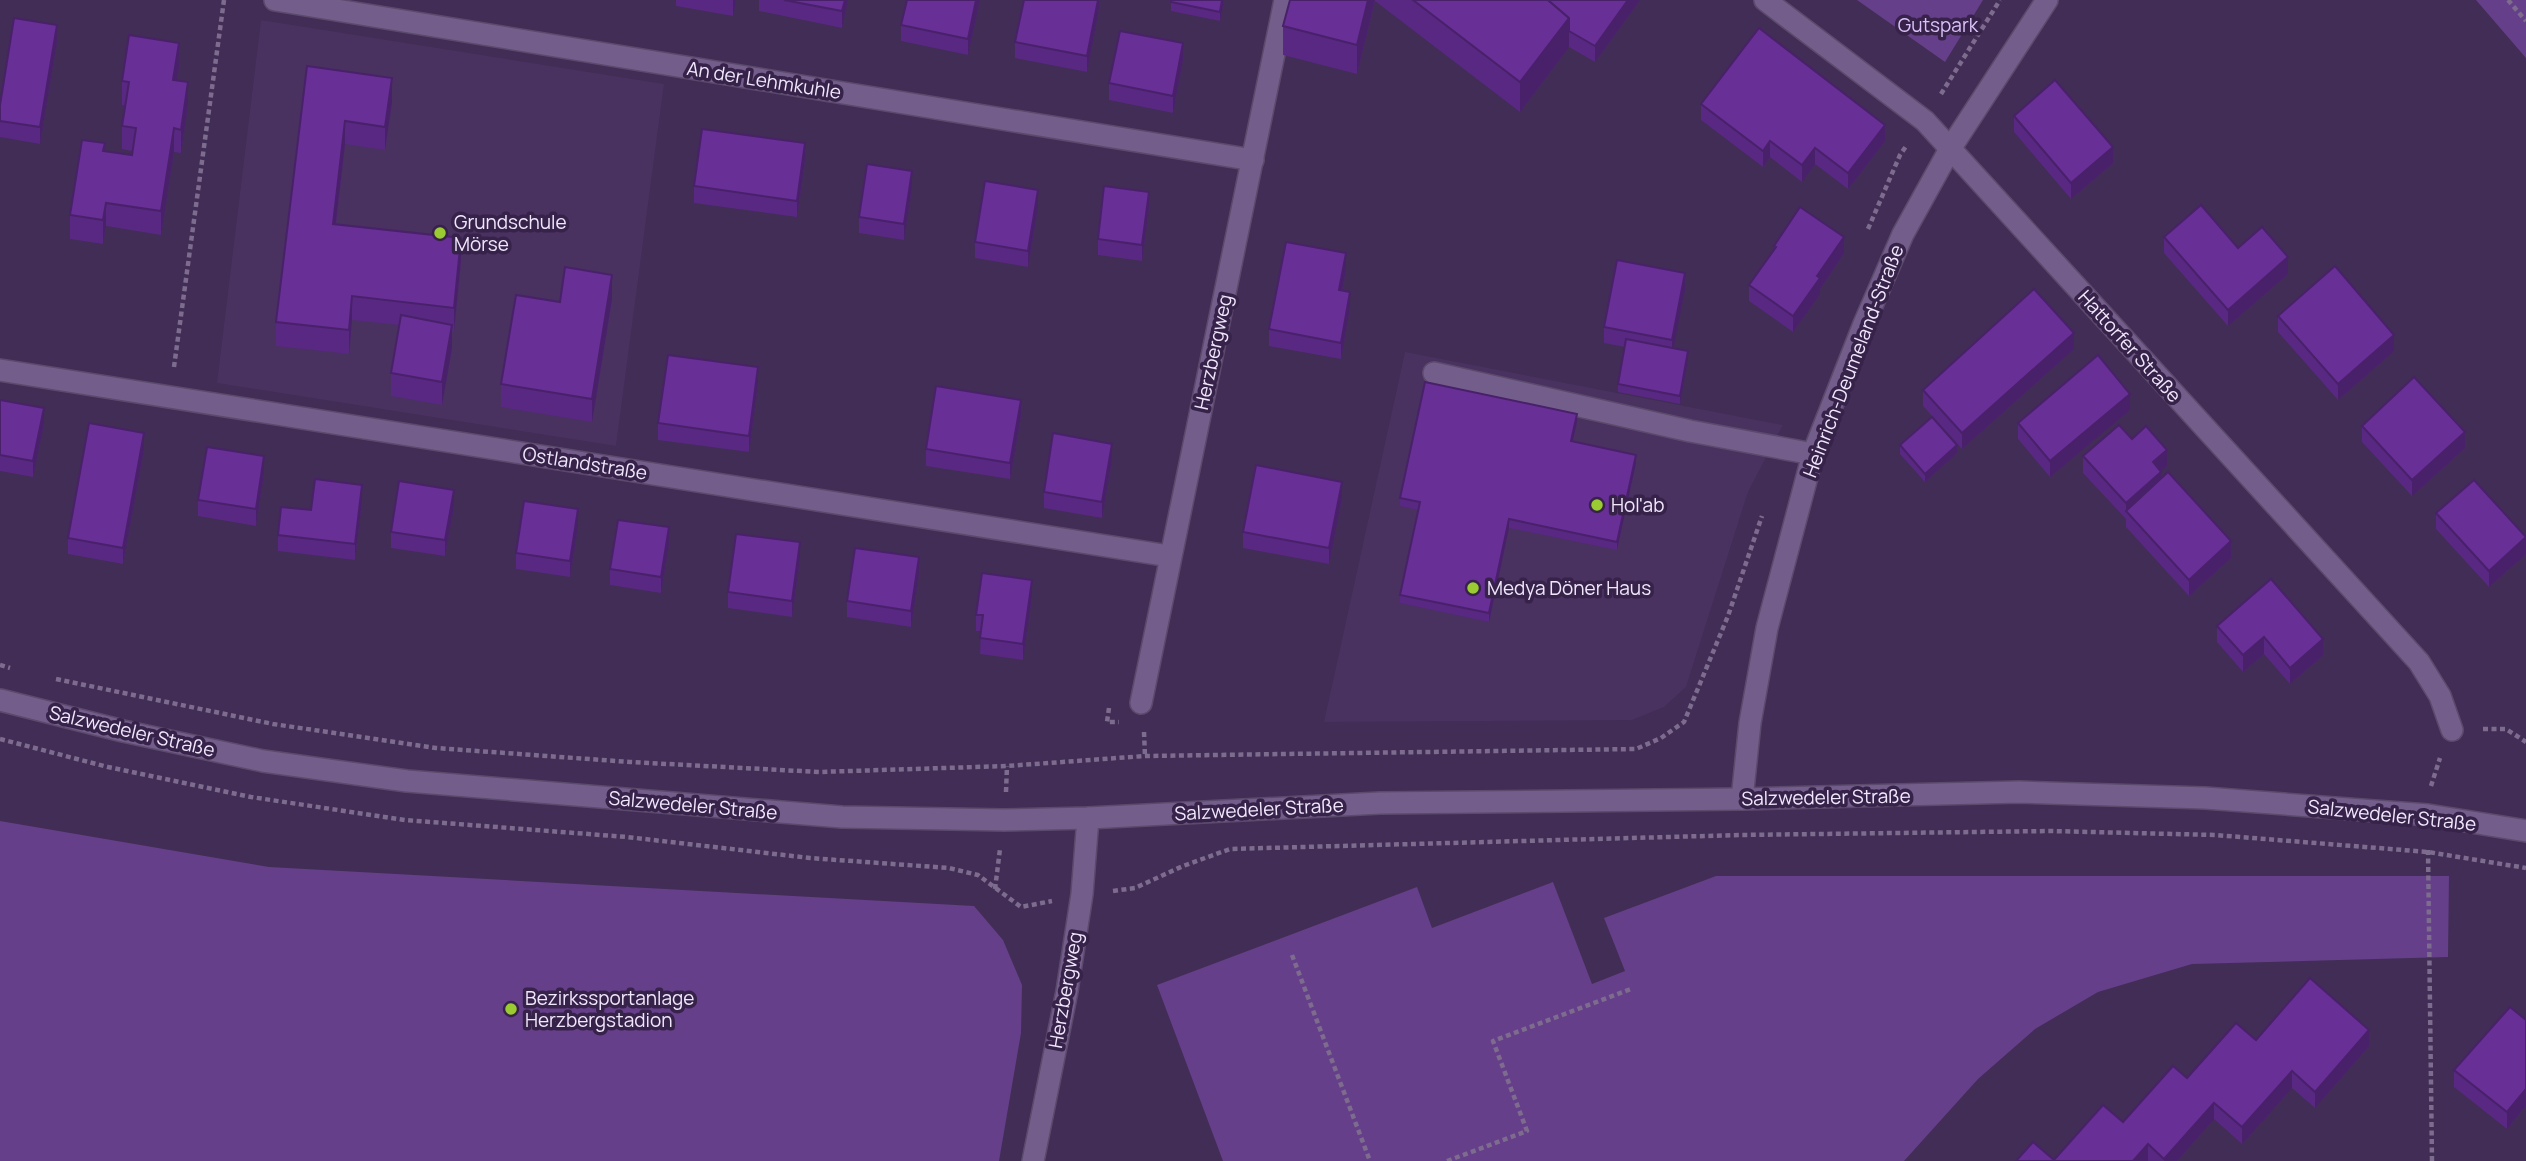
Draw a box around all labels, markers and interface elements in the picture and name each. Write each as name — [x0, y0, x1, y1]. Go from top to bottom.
park label: Gutspark — [1898, 12, 1979, 38]
street label: An der Lehmkuhle — [685, 55, 843, 105]
place label: Grundschule Mörse — [454, 209, 567, 257]
marker: Grundschule Mörse — [432, 225, 448, 241]
street label: Heinrich-Deumeland-Straße — [1797, 241, 1909, 481]
street label: Hattorfer Straße — [2073, 284, 2187, 408]
street label: Herzbergweg — [1188, 292, 1238, 412]
street label: Ostlandstraße — [521, 440, 649, 486]
place label: Hol'ab — [1611, 492, 1664, 518]
marker: Hol'ab — [1589, 497, 1605, 513]
place label: Medya Döner Haus — [1487, 575, 1651, 601]
marker: Medya Döner Haus — [1465, 580, 1481, 596]
street label: Salzwedeler Straße — [47, 699, 217, 763]
street label: Salzwedeler Straße — [1741, 783, 1911, 811]
street label: Salzwedeler Straße — [607, 785, 779, 825]
street label: Salzwedeler Straße — [1174, 792, 1344, 826]
street label: Salzwedeler Straße — [2306, 793, 2478, 837]
street label: Herzbergweg — [1042, 930, 1088, 1050]
place label: Bezirkssportanlage Herzbergstadion — [525, 985, 694, 1033]
marker: Bezirkssportanlage Herzbergstadion — [503, 1001, 519, 1017]

